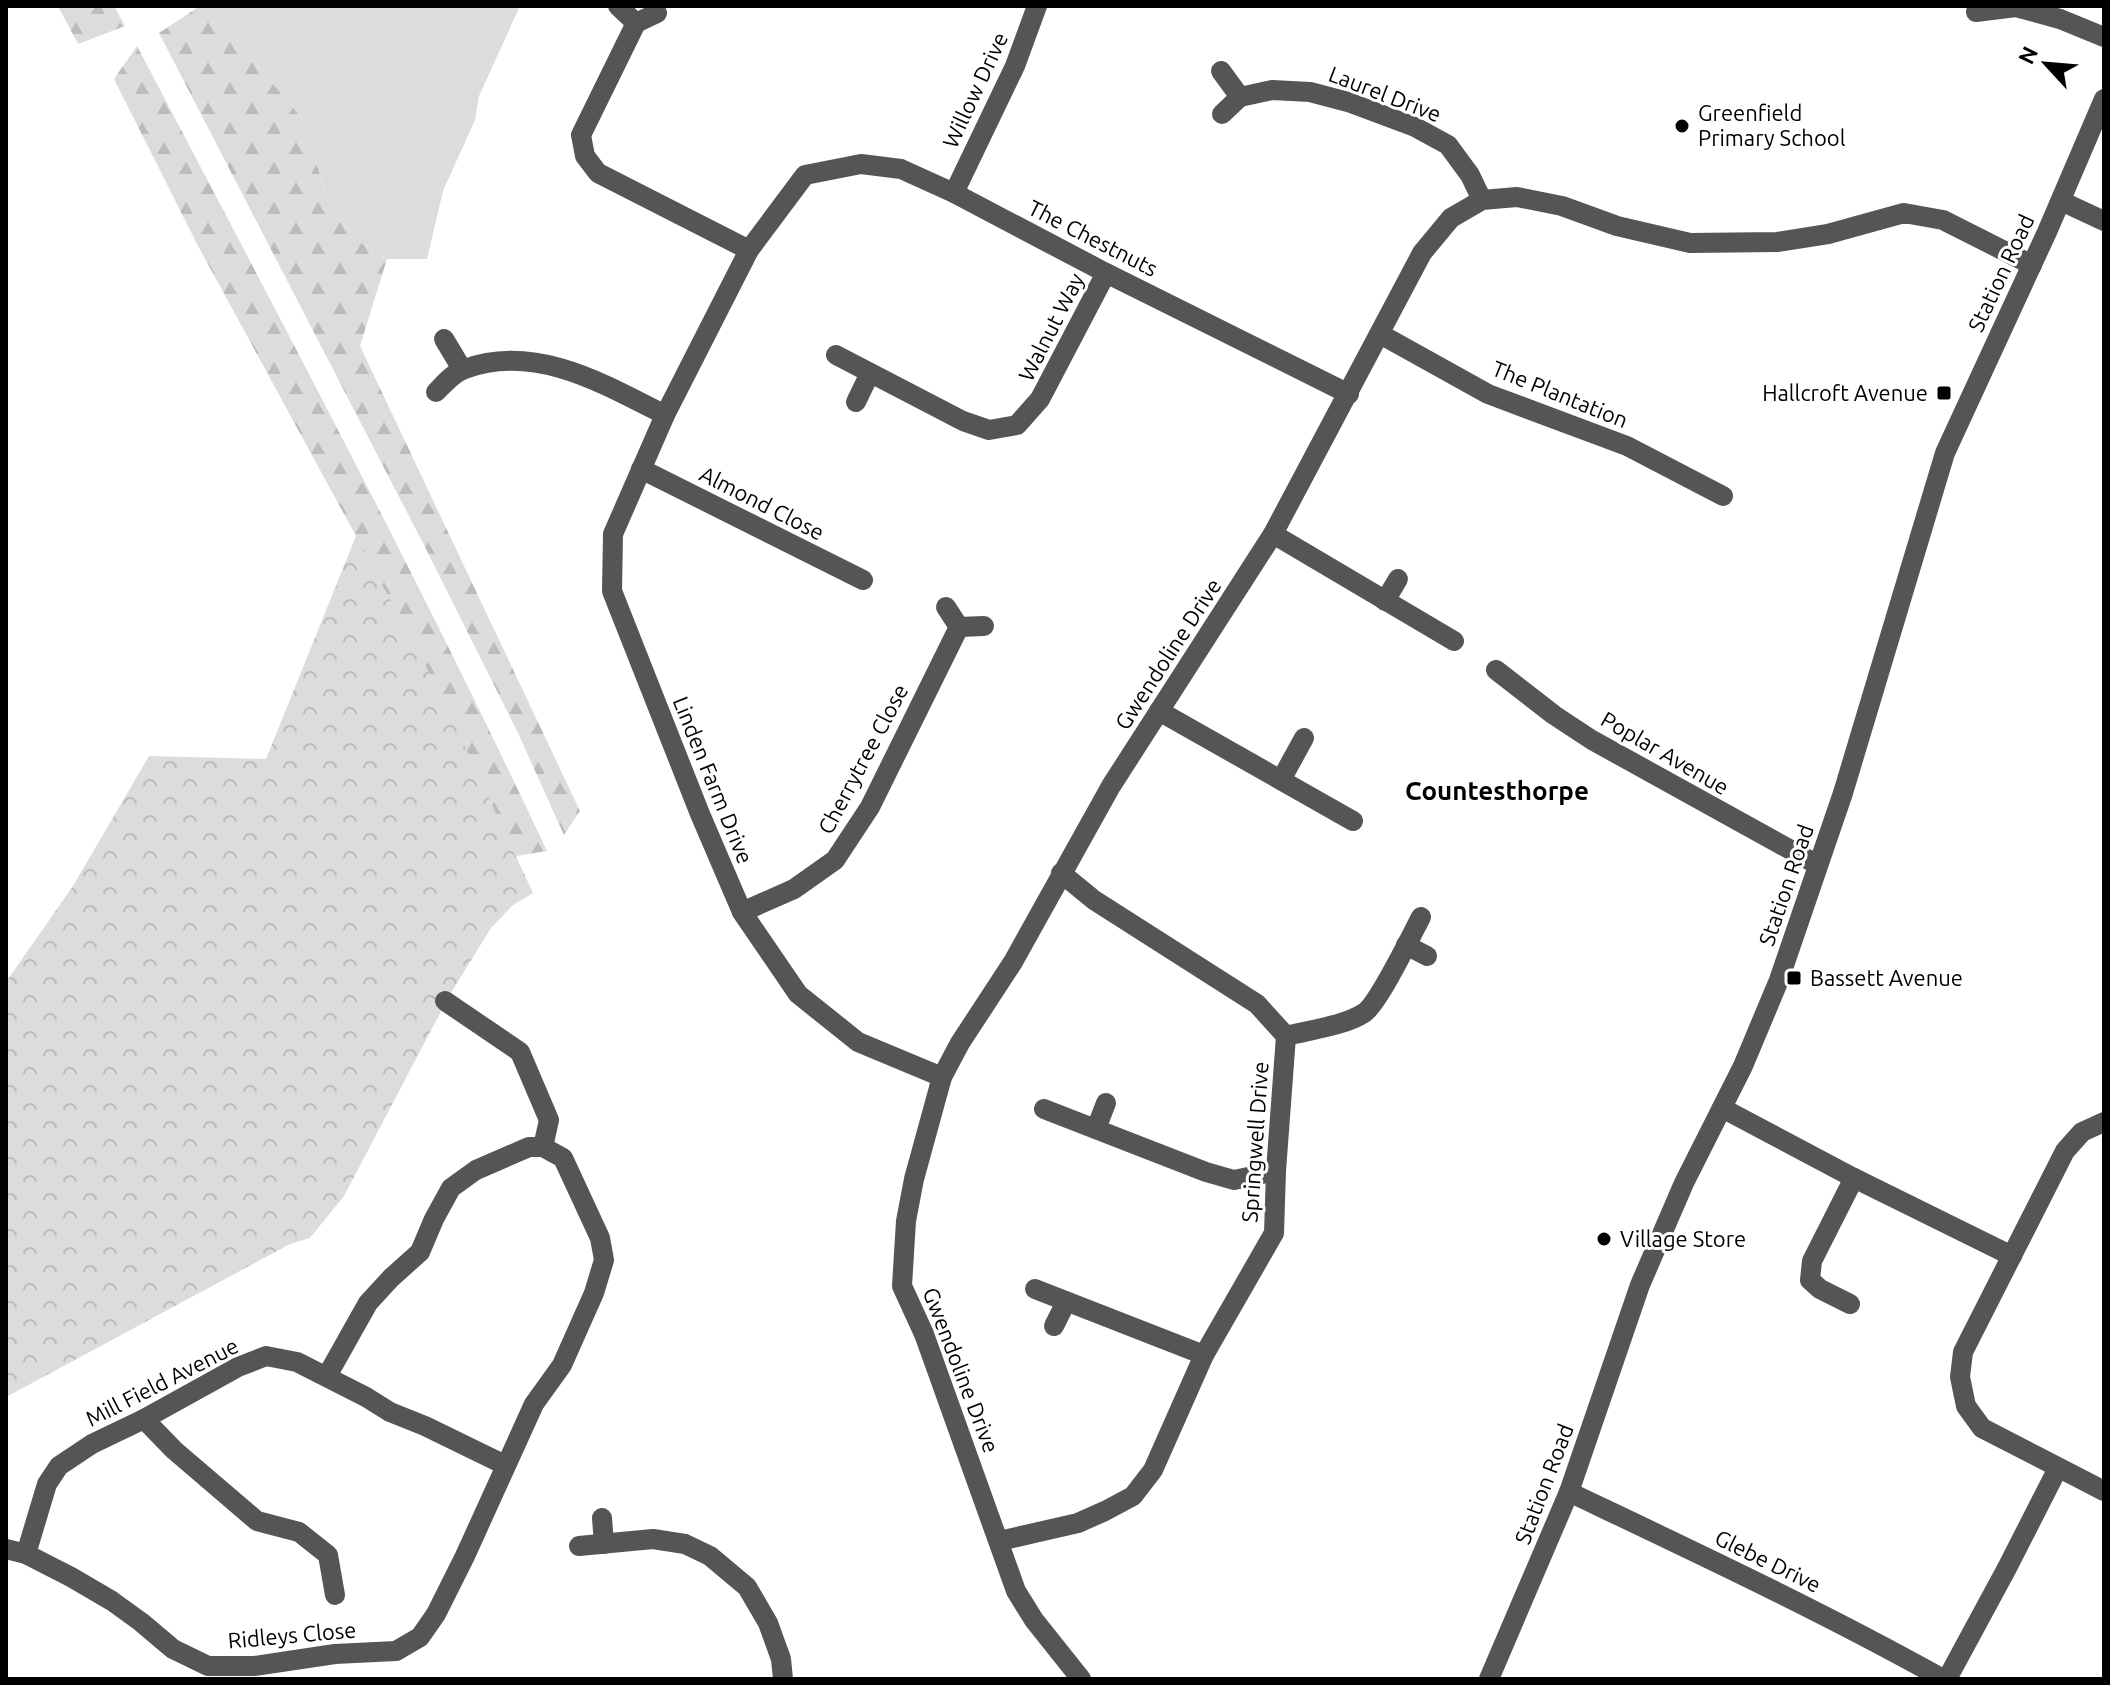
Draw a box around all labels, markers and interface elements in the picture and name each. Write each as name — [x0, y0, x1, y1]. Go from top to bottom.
north arrow — [2006, 24, 2086, 104]
street label: Willow Drive — [937, 28, 1012, 152]
text: N — [2013, 42, 2042, 68]
street label: Laurel Drive — [1325, 61, 1445, 126]
place label: Greenfield Primary School — [1698, 100, 1846, 150]
marker: Greenfield Primary School — [1673, 117, 1691, 135]
street label: The Chestnuts — [1024, 194, 1162, 281]
street label: Station Road — [1962, 210, 2039, 335]
street label: Walnut Way — [1013, 268, 1089, 385]
street label: The Plantation — [1489, 355, 1632, 432]
place label: Hallcroft Avenue — [1762, 380, 1928, 405]
marker: Hallcroft Avenue — [1935, 384, 1953, 402]
street label: Almond Close — [696, 460, 829, 545]
street label: Gwendoline Drive — [1109, 574, 1226, 734]
street label: Cherrytree Close — [813, 680, 913, 838]
street label: Linden Farm Drive — [669, 693, 758, 867]
street label: Poplar Avenue — [1597, 706, 1734, 799]
district label: Countesthorpe — [1405, 776, 1589, 805]
street label: Station Road — [1753, 821, 1818, 949]
place label: Bassett Avenue — [1810, 965, 1963, 990]
marker: Bassett Avenue — [1785, 969, 1803, 987]
street label: Springwell Drive — [1236, 1061, 1273, 1223]
place label: Village Store — [1620, 1226, 1746, 1251]
marker: Village Store — [1595, 1230, 1613, 1248]
street label: Gwendoline Drive — [918, 1284, 1004, 1456]
street label: Mill Field Avenue — [81, 1332, 242, 1431]
street label: Station Road — [1509, 1420, 1578, 1547]
street label: Glebe Drive — [1711, 1524, 1825, 1597]
street label: Ridleys Close — [227, 1616, 357, 1653]

